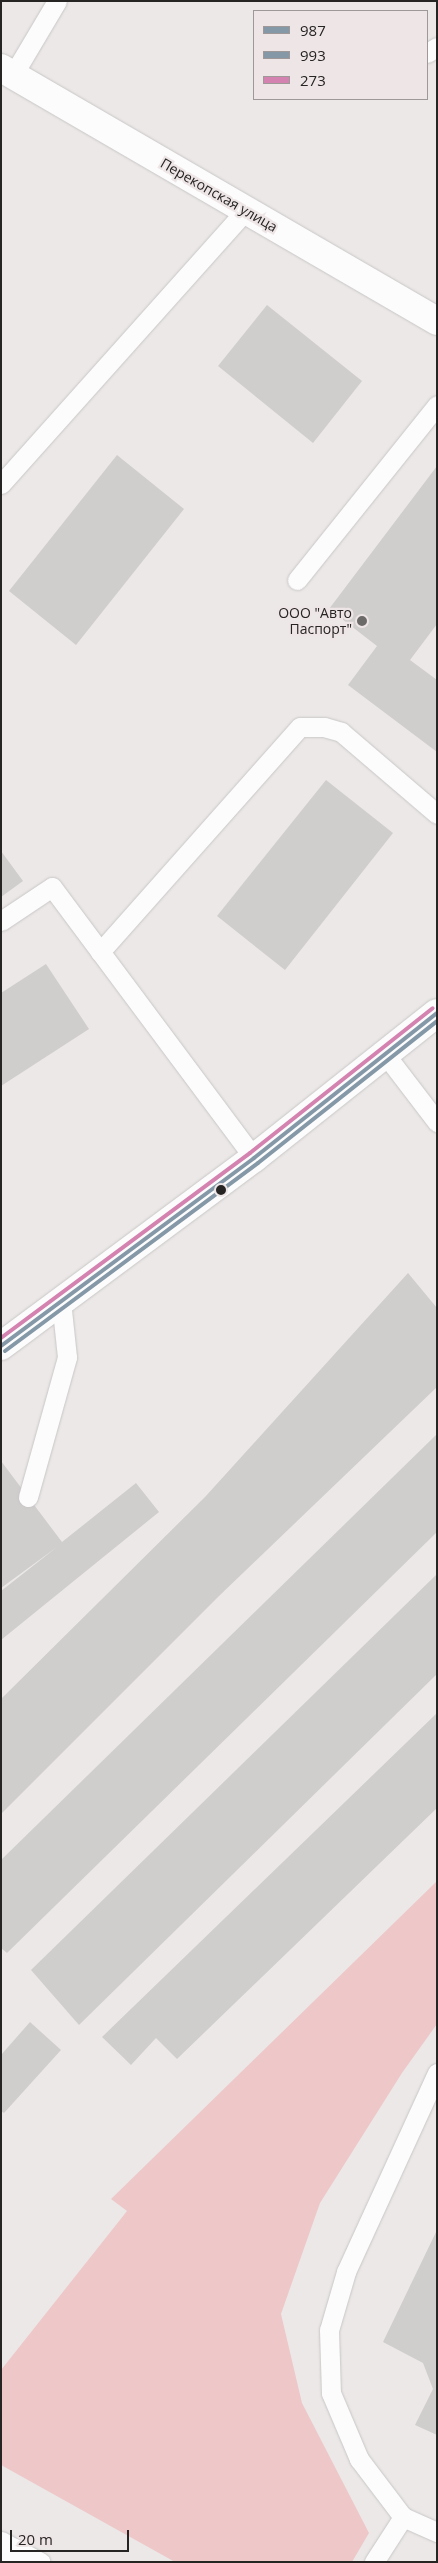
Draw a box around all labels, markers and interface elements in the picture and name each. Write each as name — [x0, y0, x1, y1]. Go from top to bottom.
legend — [253, 10, 428, 100]
text: 987 — [300, 20, 326, 40]
text: 993 — [300, 45, 326, 65]
text: 273 — [300, 70, 326, 90]
street label: Перекопская улица — [157, 155, 281, 235]
place label: ООО "Авто Паспорт" — [278, 605, 352, 638]
marker: ООО "Авто Паспорт" — [356, 615, 368, 627]
unlabelled marker — [216, 1185, 226, 1195]
scale bar — [12, 2520, 131, 2552]
text: 20 m — [18, 2529, 53, 2549]

